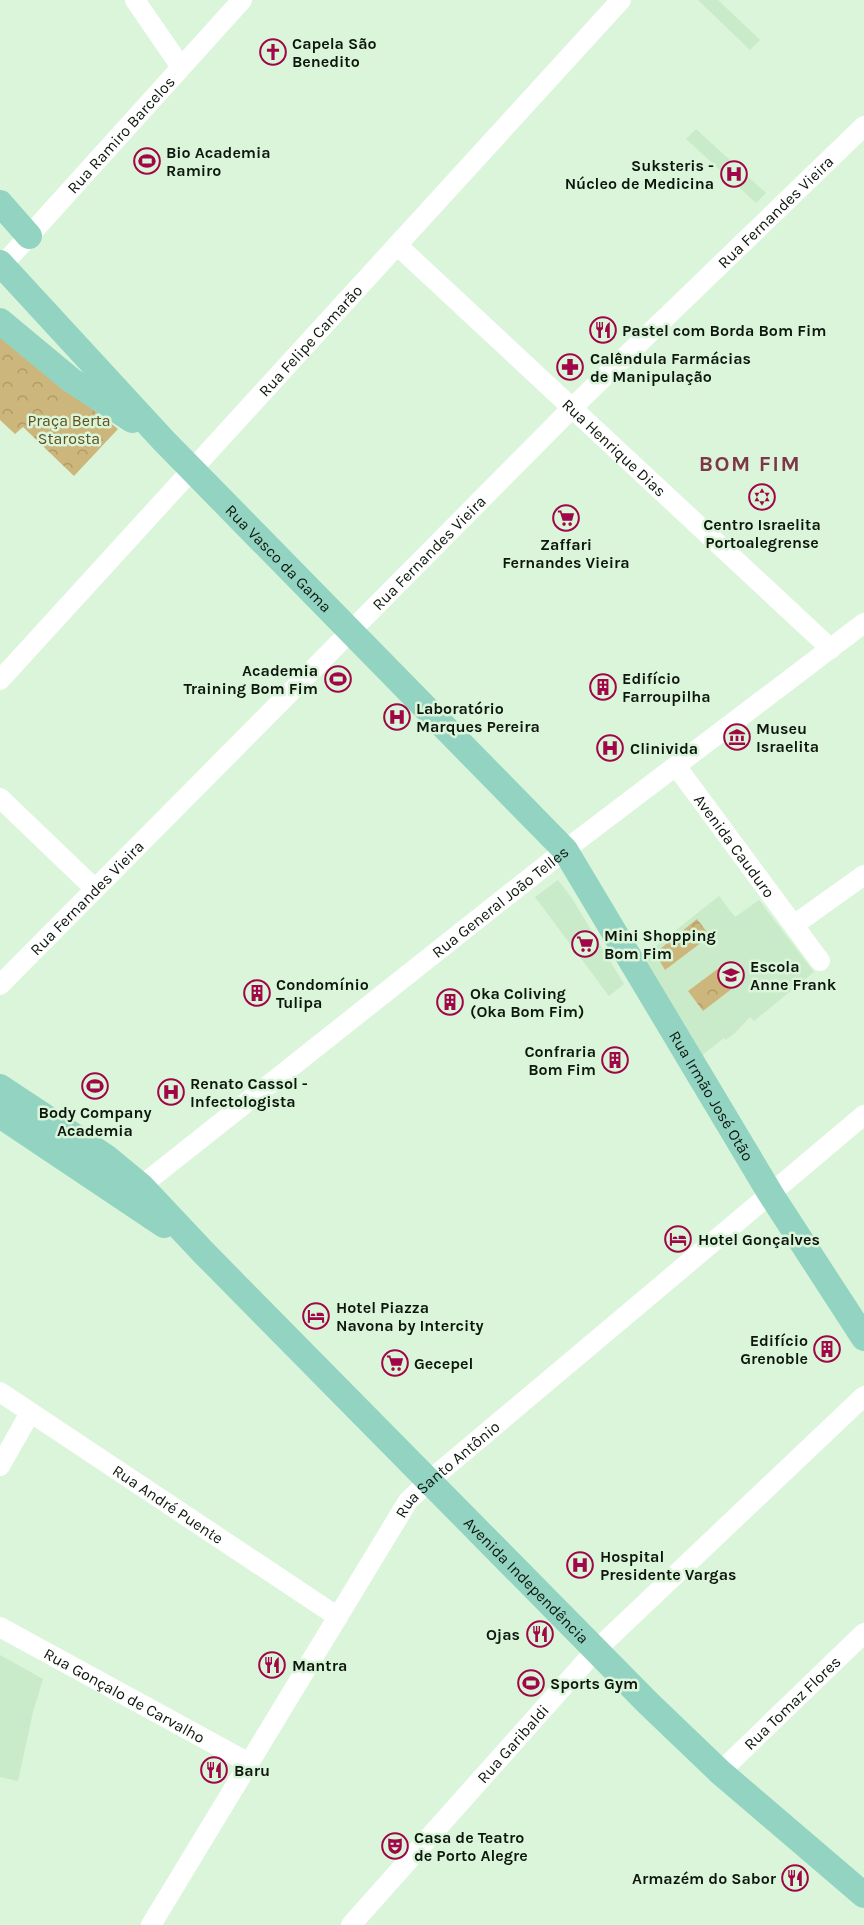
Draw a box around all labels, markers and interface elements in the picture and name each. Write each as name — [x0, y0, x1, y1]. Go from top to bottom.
place label: Capela São Benedito — [292, 34, 377, 71]
church icon: Capela São Benedito — [258, 37, 288, 67]
street label: Rua Ramiro Barcelos — [63, 72, 178, 197]
place label: Bio Academia Ramiro — [166, 143, 271, 180]
sports icon: Bio Academia Ramiro — [132, 146, 162, 176]
street label: Rua Fernandes Vieira — [713, 152, 837, 272]
place label: Suksteris - Núcleo de Medicina — [565, 156, 714, 193]
hospital icon: Suksteris - Núcleo de Medicina — [719, 159, 749, 189]
street label: Rua Felipe Camarão — [254, 280, 366, 400]
restaurant icon: Pastel com Borda Bom Fim — [588, 315, 618, 345]
place label: Pastel com Borda Bom Fim — [622, 321, 826, 340]
place label: Calêndula Farmácias de Manipulação — [590, 349, 751, 386]
pharmacy icon: Calêndula Farmácias de Manipulação — [555, 352, 585, 382]
street label: Rua Henrique Dias — [559, 394, 670, 500]
park label: Praça Berta Starosta — [27, 411, 111, 448]
district label: BOM FIM — [699, 451, 801, 477]
synagogue icon: Centro Israelita Portoalegrense — [747, 482, 777, 512]
street label: Rua Fernandes Vieira — [368, 491, 490, 614]
street label: Rua Vasco da Gama — [222, 500, 336, 616]
supermarket icon: Zaffari Fernandes Vieira — [551, 503, 581, 533]
place label: Centro Israelita Portoalegrense — [703, 515, 821, 552]
place label: Zaffari Fernandes Vieira — [502, 535, 630, 572]
place label: Academia Training Bom Fim — [184, 661, 318, 698]
sports icon: Academia Training Bom Fim — [323, 664, 353, 694]
place label: Edifício Farroupilha — [622, 669, 711, 706]
building icon: Edifício Farroupilha — [588, 672, 618, 702]
place label: Laboratório Marques Pereira — [416, 699, 540, 736]
hospital icon: Laboratório Marques Pereira — [382, 702, 412, 732]
place label: Museu Israelita — [756, 719, 819, 756]
museum icon: Museu Israelita — [722, 722, 752, 752]
hospital icon: Clinivida — [595, 733, 625, 763]
place label: Clinivida — [630, 739, 698, 758]
street label: Avenida Cauduro — [690, 790, 779, 901]
street label: Rua Fernandes Vieira — [26, 836, 147, 959]
street label: Rua General João Telles — [428, 842, 572, 961]
place label: Mini Shopping Bom Fim — [604, 926, 716, 963]
supermarket icon: Mini Shopping Bom Fim — [570, 929, 600, 959]
place label: Escola Anne Frank — [750, 957, 837, 994]
school or university icon: Escola Anne Frank — [716, 960, 746, 990]
place label: Condomínio Tulipa — [276, 975, 369, 1012]
building icon: Condomínio Tulipa — [242, 978, 272, 1008]
place label: Oka Coliving (Oka Bom Fim) — [470, 984, 584, 1021]
building icon: Oka Coliving (Oka Bom Fim) — [435, 987, 465, 1017]
street label: Rua Irmão José Otão — [666, 1027, 758, 1164]
place label: Confraria Bom Fim — [524, 1042, 596, 1079]
building icon: Confraria Bom Fim — [600, 1045, 630, 1075]
sports icon: Body Company Academia — [80, 1071, 110, 1101]
place label: Renato Cassol - Infectologista — [190, 1074, 308, 1111]
hospital icon: Renato Cassol - Infectologista — [156, 1077, 186, 1107]
place label: Body Company Academia — [39, 1103, 151, 1140]
hotel icon: Hotel Gonçalves — [663, 1224, 693, 1254]
place label: Hotel Gonçalves — [698, 1230, 820, 1249]
place label: Hotel Piazza Navona by Intercity — [336, 1298, 484, 1335]
hotel icon: Hotel Piazza Navona by Intercity — [301, 1301, 331, 1331]
place label: Edifício Grenoble — [740, 1331, 808, 1368]
building icon: Edifício Grenoble — [812, 1334, 842, 1364]
supermarket icon: Gecepel — [380, 1348, 410, 1378]
place label: Gecepel — [414, 1354, 473, 1373]
street label: Rua Santo Antônio — [391, 1416, 503, 1521]
street label: Rua André Puente — [109, 1460, 227, 1548]
street label: Avenida Independência — [460, 1513, 593, 1647]
place label: Hospital Presidente Vargas — [600, 1547, 736, 1584]
hospital icon: Hospital Presidente Vargas — [565, 1550, 595, 1580]
restaurant icon: Ojas — [525, 1619, 555, 1649]
place label: Ojas — [486, 1625, 520, 1644]
street label: Rua Gonçalo de Carvalho — [41, 1643, 208, 1747]
restaurant icon: Mantra — [257, 1650, 287, 1680]
street label: Rua Tomaz Flores — [740, 1652, 844, 1753]
place label: Mantra — [292, 1656, 347, 1675]
sports icon: Sports Gym — [516, 1668, 546, 1698]
place label: Sports Gym — [550, 1674, 638, 1693]
street label: Rua Garibaldi — [473, 1700, 553, 1787]
restaurant icon: Baru — [199, 1755, 229, 1785]
place label: Baru — [234, 1761, 270, 1780]
place label: Casa de Teatro de Porto Alegre — [414, 1828, 528, 1865]
theatre icon: Casa de Teatro de Porto Alegre — [380, 1831, 410, 1861]
restaurant icon: Armazém do Sabor — [780, 1863, 810, 1893]
place label: Armazém do Sabor — [632, 1869, 777, 1888]

